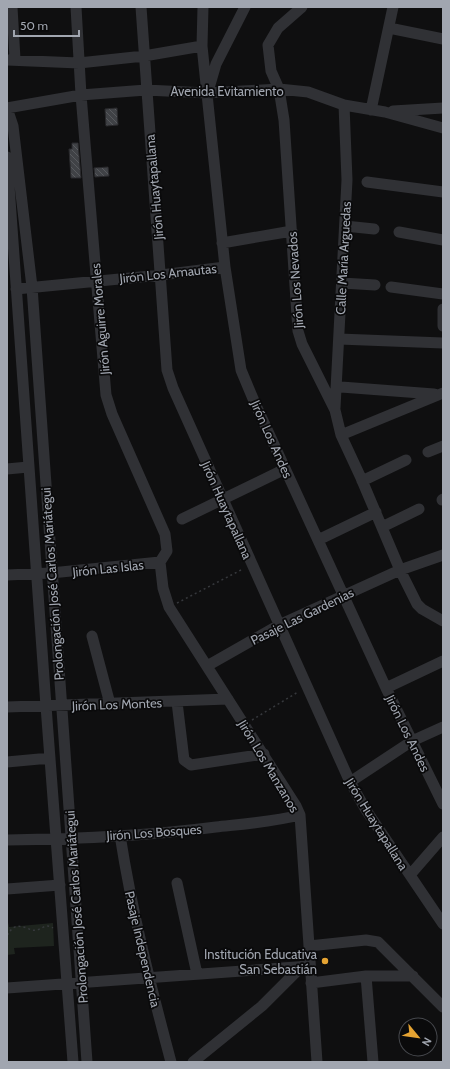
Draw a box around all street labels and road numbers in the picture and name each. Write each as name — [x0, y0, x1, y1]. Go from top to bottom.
street label: Avenida Evitamiento — [170, 83, 284, 99]
street label: Jirón Huaytapallana — [141, 133, 167, 241]
street label: Calle María Arguedas — [332, 200, 354, 315]
street label: Jirón Los Nevados — [284, 230, 306, 330]
street label: Jirón Los Amautas — [118, 260, 218, 286]
street label: Jirón Aguirre Morales — [87, 262, 113, 376]
street label: Jirón Los Andes — [247, 397, 297, 481]
street label: Jirón Huaytapallana — [198, 458, 256, 562]
street label: Prolongación José Carlos Mariátegui — [37, 487, 67, 681]
street label: Jirón Las Islas — [71, 556, 145, 580]
street label: Pasaje Las Gardenias — [248, 584, 357, 649]
street label: Jirón Los Andes — [382, 691, 434, 775]
street label: Jirón Los Montes — [71, 694, 163, 714]
street label: Jirón Los Manzanos — [235, 716, 303, 816]
street label: Jirón Huaytapallana — [342, 774, 412, 874]
street label: Prolongación José Carlos Mariátegui — [61, 810, 91, 1004]
street label: Jirón Los Bosques — [105, 821, 203, 843]
street label: Pasaje Independencia — [121, 889, 164, 1010]

